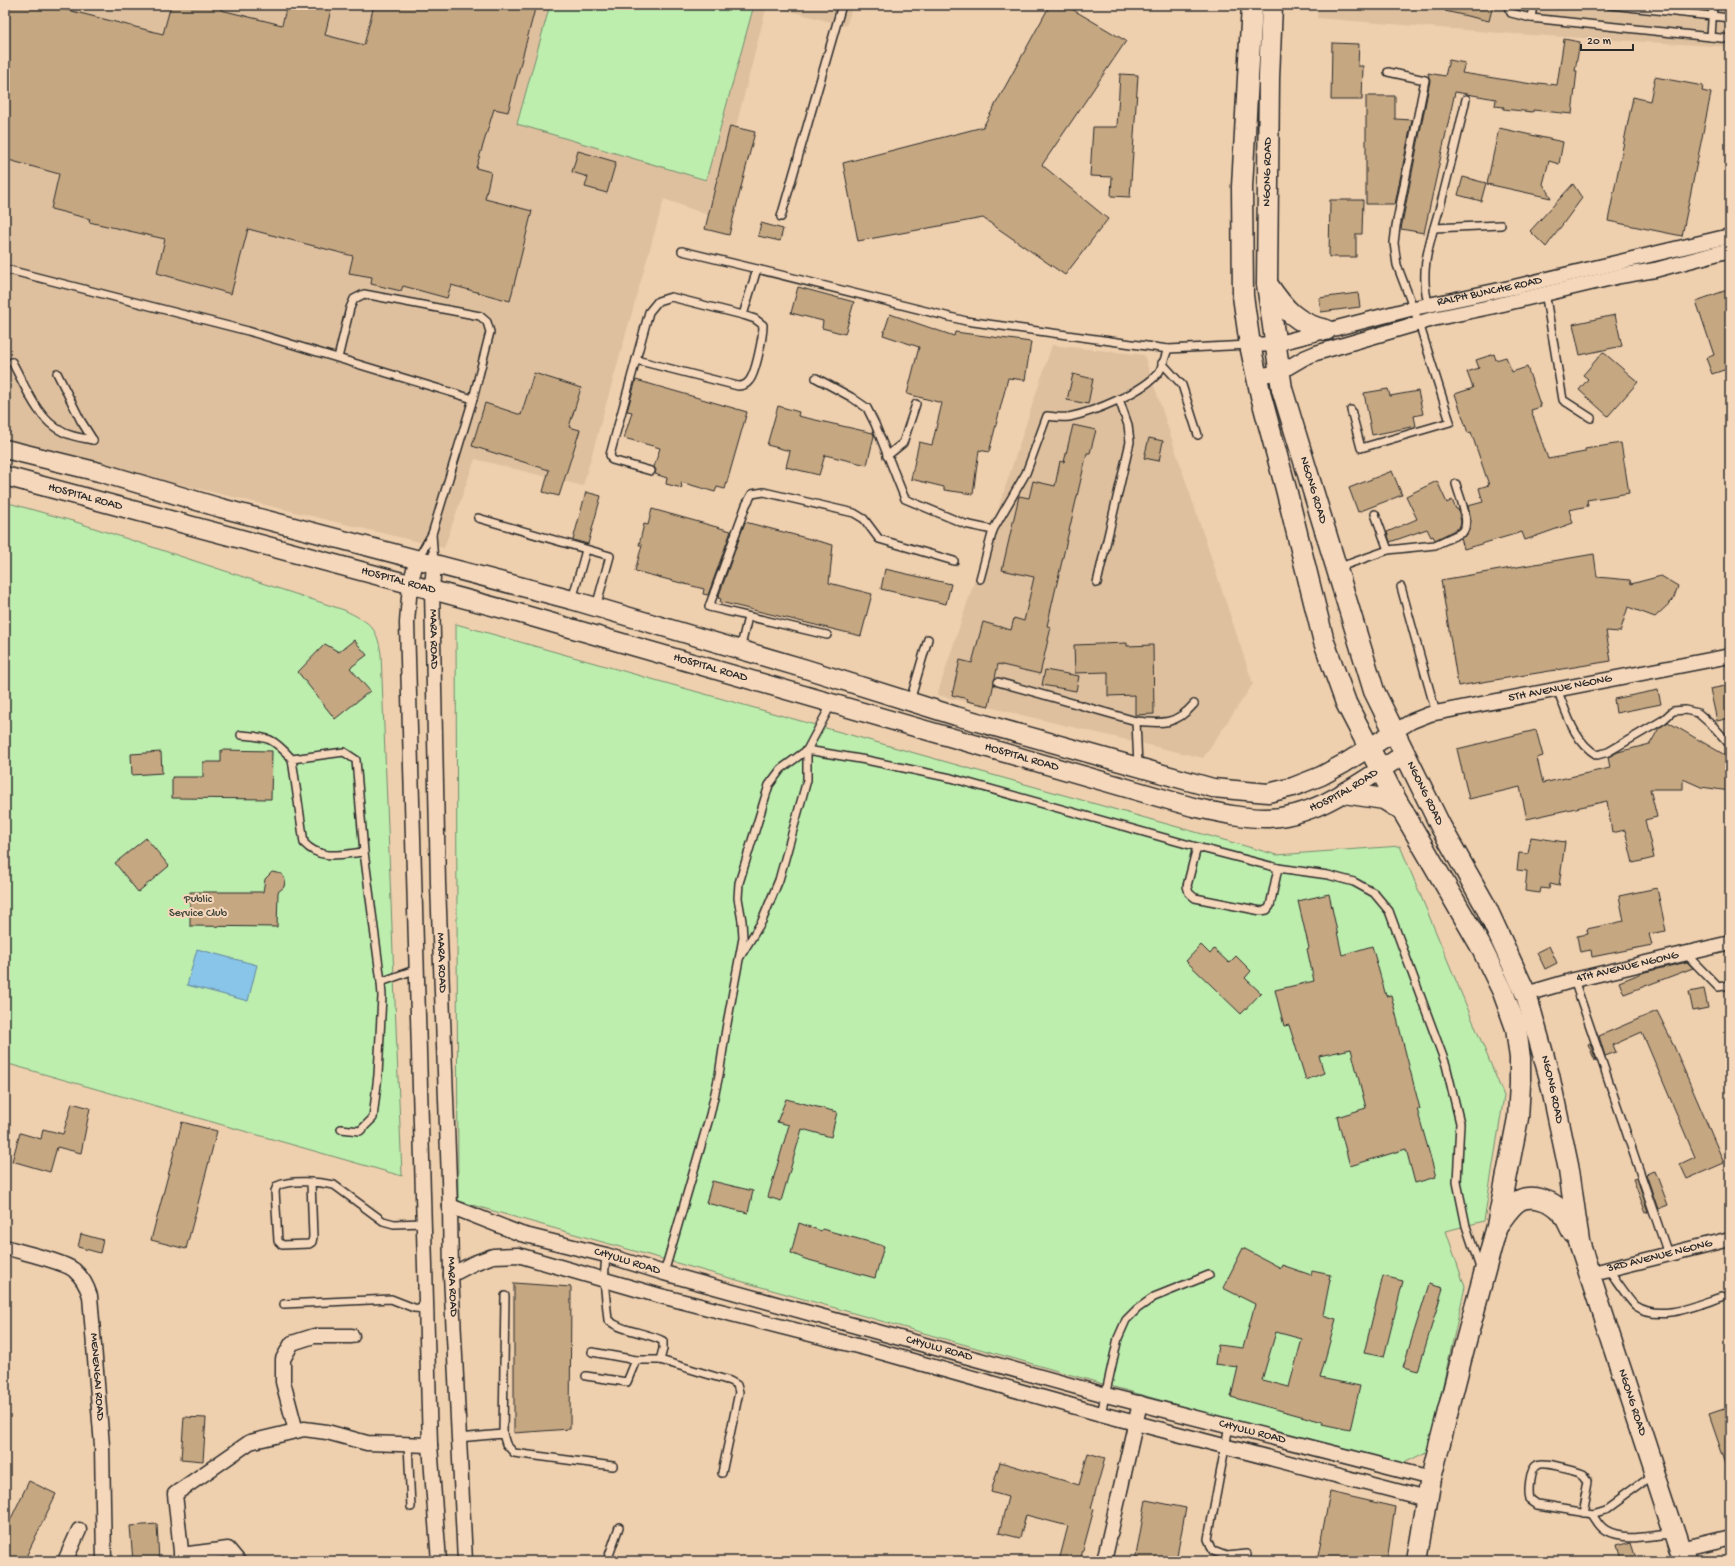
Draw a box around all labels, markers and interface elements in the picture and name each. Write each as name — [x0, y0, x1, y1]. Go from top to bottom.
scale bar — [1581, 26, 1633, 52]
text: 20 m — [1587, 35, 1612, 49]
street label: NGONG ROAD — [1260, 137, 1276, 207]
street label: RALPH BUNCHE ROAD — [1436, 274, 1544, 310]
street label: NGONG ROAD — [1296, 455, 1330, 526]
street label: HOSPITAL ROAD — [46, 481, 124, 514]
street label: HOSPITAL ROAD — [359, 564, 437, 598]
street label: MARA ROAD — [425, 609, 441, 669]
street label: HOSPITAL ROAD — [672, 651, 749, 686]
street label: 5TH AVENUE NGONG — [1507, 672, 1614, 706]
street label: HOSPITAL ROAD — [983, 740, 1061, 775]
street label: NGONG ROAD — [1403, 759, 1446, 828]
street label: HOSPITAL ROAD — [1308, 766, 1381, 816]
park label: Public Service Club — [169, 893, 228, 921]
street label: MARA ROAD — [433, 933, 449, 993]
street label: 4TH AVENUE NGONG — [1575, 948, 1680, 986]
street label: NGONG ROAD — [1537, 1054, 1566, 1125]
street label: 3RD AVENUE NGONG — [1605, 1237, 1714, 1276]
street label: CHYULU ROAD — [593, 1245, 662, 1278]
street label: MARA ROAD — [444, 1257, 460, 1317]
street label: MENENGAI ROAD — [86, 1333, 107, 1421]
street label: CHYULU ROAD — [904, 1333, 974, 1365]
street label: NGONG ROAD — [1614, 1367, 1649, 1438]
street label: CHYULU ROAD — [1217, 1417, 1287, 1448]

